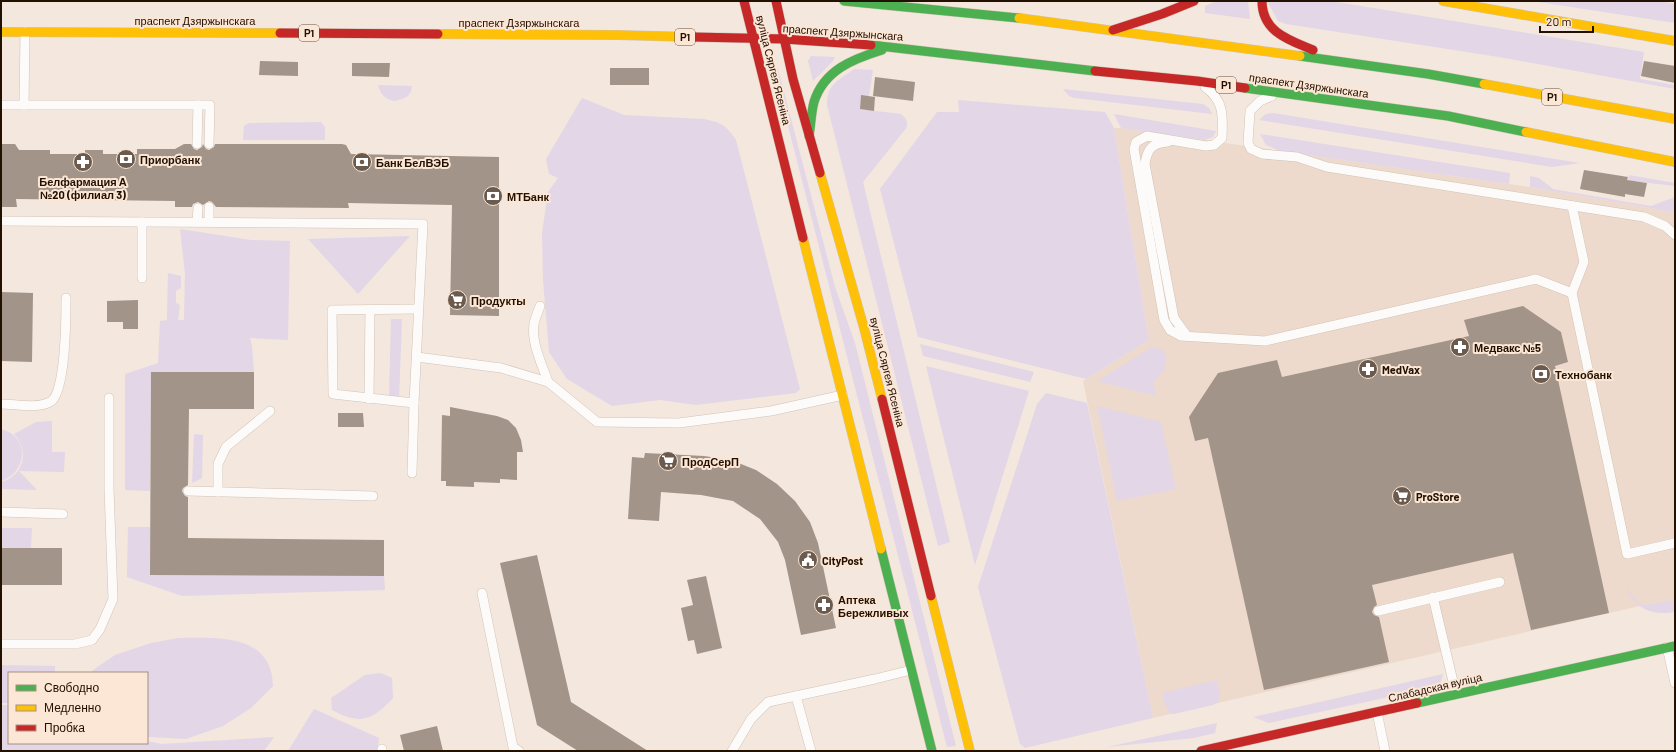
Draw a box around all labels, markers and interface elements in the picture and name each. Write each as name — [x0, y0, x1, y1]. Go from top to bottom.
scale bar — [1540, 8, 1593, 34]
street label: праспект Дзяржынскага — [135, 14, 256, 27]
street label: вуліца Сяргея Ясеніна — [754, 14, 794, 127]
text: 20 m — [1546, 14, 1572, 28]
street label: праспект Дзяржынскага — [459, 16, 580, 29]
street label: праспект Дзяржынскага — [782, 21, 905, 43]
road number: Р1 — [299, 25, 319, 41]
road number: Р1 — [675, 29, 695, 45]
street label: праспект Дзяржынскага — [1248, 70, 1371, 100]
road number: Р1 — [1216, 77, 1236, 93]
road number: Р1 — [1542, 89, 1562, 105]
bank icon: Приорбанк — [115, 148, 137, 170]
pharmacy icon: Белфармация А №20 (филиал 3) — [72, 151, 94, 173]
bank icon: Банк БелВЭБ — [351, 151, 373, 173]
place label: Приорбанк — [140, 153, 200, 166]
place label: Банк БелВЭБ — [376, 156, 449, 169]
place label: Белфармация А №20 (филиал 3) — [39, 175, 127, 201]
bank icon: МТБанк — [482, 185, 504, 207]
place label: МТБанк — [507, 190, 550, 203]
supermarket icon: Продукты — [446, 289, 468, 311]
place label: Продукты — [471, 294, 526, 307]
street label: вуліца Сяргея Ясеніна — [868, 316, 908, 429]
pharmacy icon: Медвакс №5 — [1449, 336, 1471, 358]
place label: Медвакс №5 — [1474, 341, 1541, 354]
pharmacy icon: MedVax — [1357, 358, 1379, 380]
place label: MedVax — [1382, 363, 1420, 376]
bank icon: Технобанк — [1530, 363, 1552, 385]
place label: Технобанк — [1555, 368, 1612, 381]
supermarket icon: ПродСерП — [657, 450, 679, 472]
place label: ПродСерП — [682, 455, 739, 468]
supermarket icon: ProStore — [1391, 485, 1413, 507]
place label: ProStore — [1416, 490, 1460, 503]
public building icon: CityPost — [797, 549, 819, 571]
place label: CityPost — [822, 554, 863, 567]
place label: Аптека Бережливых — [838, 593, 909, 619]
pharmacy icon: Аптека Бережливых — [813, 594, 835, 616]
street label: Слабадская вуліца — [1387, 670, 1484, 704]
legend — [8, 672, 148, 744]
text: Свободно — [44, 680, 99, 695]
text: Медленно — [44, 700, 101, 715]
text: Пробка — [44, 720, 85, 735]

